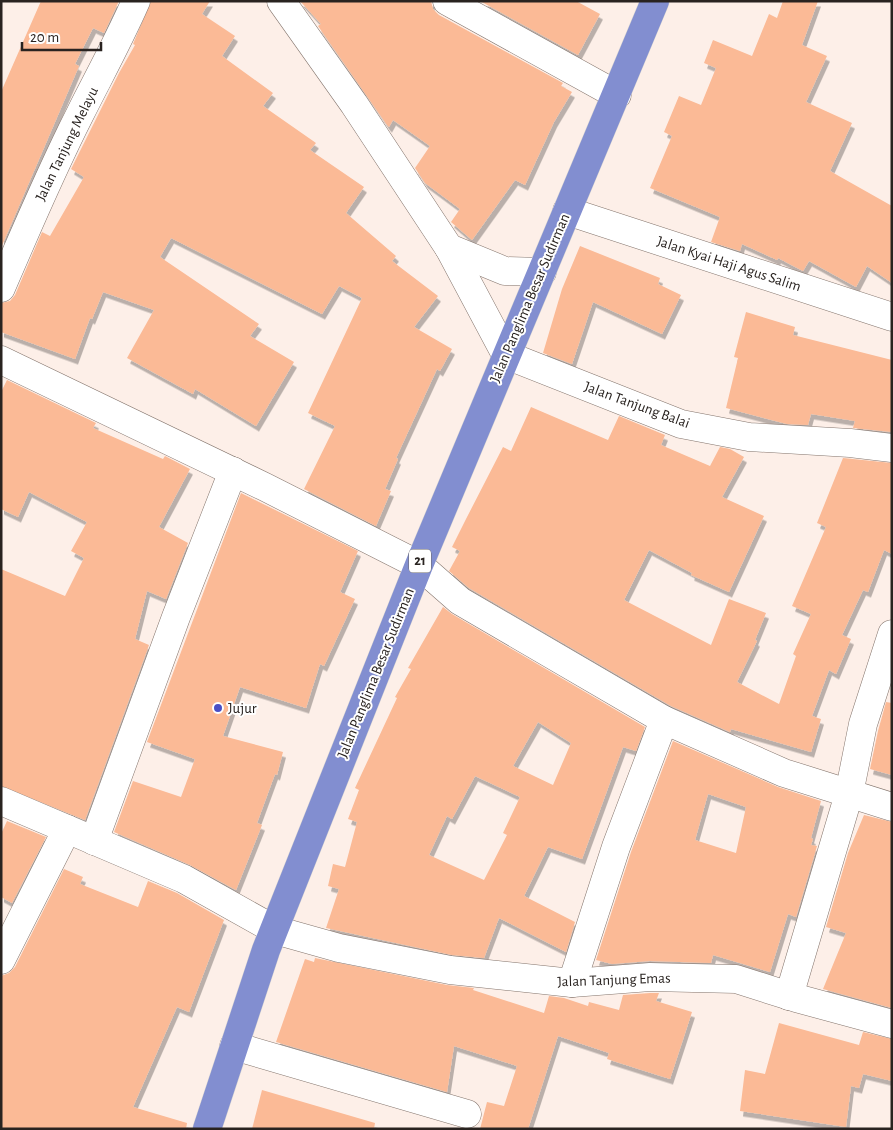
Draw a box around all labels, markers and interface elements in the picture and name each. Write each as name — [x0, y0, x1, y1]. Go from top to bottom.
scale bar — [22, 20, 101, 52]
text: 20 m — [30, 30, 59, 45]
street label: Jalan Tanjung Melayu — [33, 84, 101, 203]
street label: Jalan Panglima Besar Sudirman — [488, 211, 572, 385]
street label: Jalan Kyai Haji Agus Salim — [655, 234, 803, 294]
street label: Jalan Tanjung Balai — [582, 379, 692, 431]
road number: 21 — [409, 550, 431, 572]
street label: Jalan Panglima Besar Sudirman — [335, 586, 417, 760]
place label: Jujur — [228, 701, 257, 716]
marker: Jujur — [212, 702, 224, 714]
street label: Jalan Tanjung Emas — [557, 971, 671, 989]

